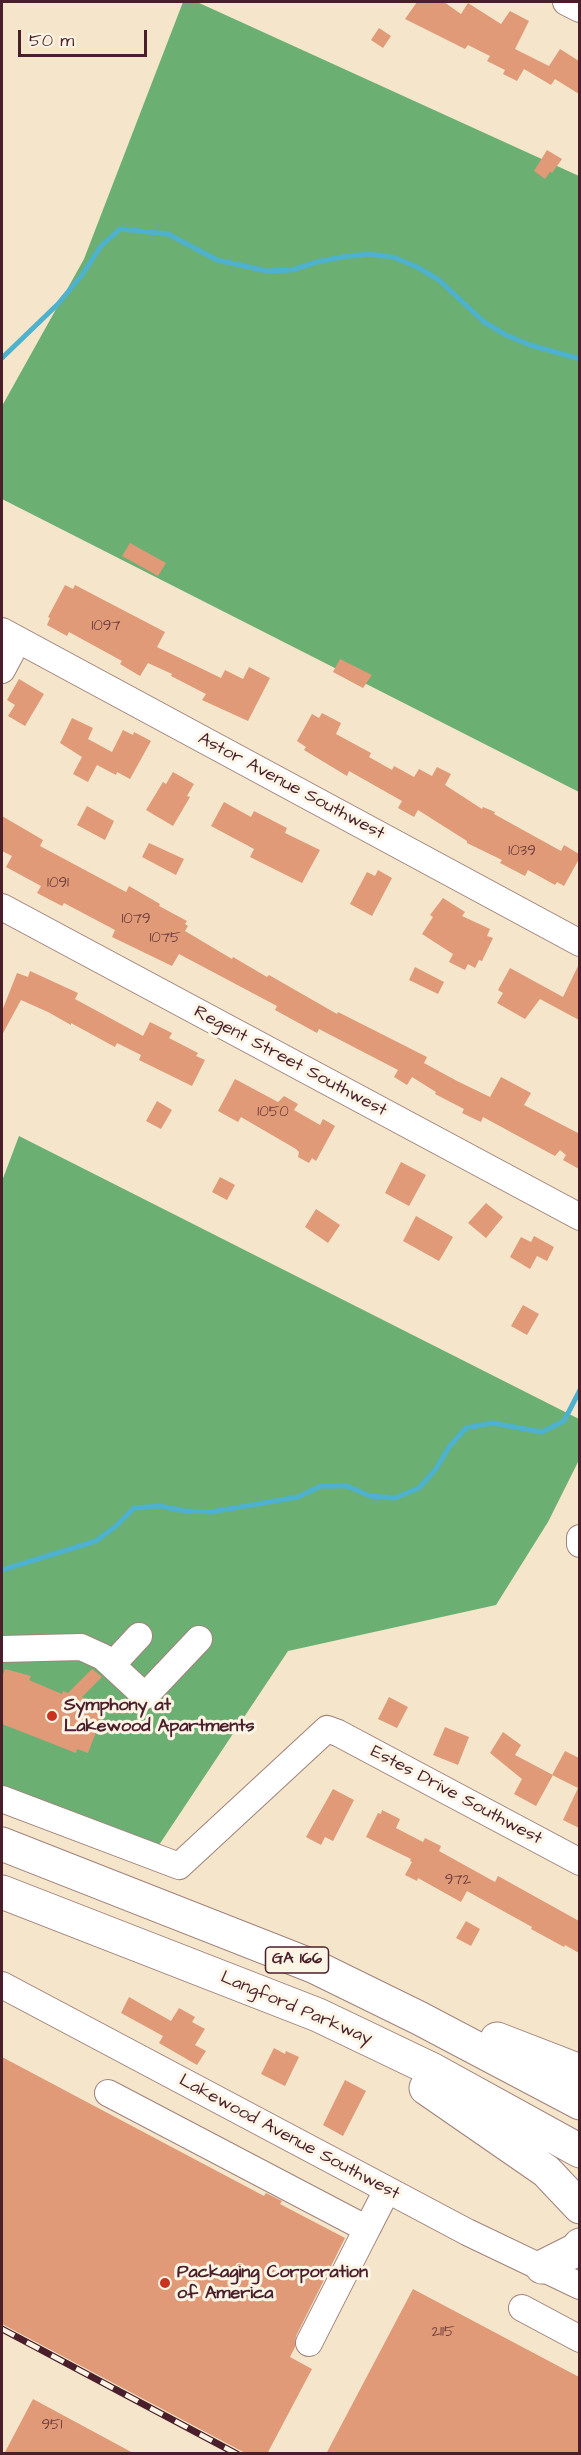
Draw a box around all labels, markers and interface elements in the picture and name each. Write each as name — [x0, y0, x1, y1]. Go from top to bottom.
scale bar — [21, 18, 150, 56]
text: 50 m — [29, 28, 74, 53]
house number: 1097 — [91, 618, 121, 636]
street label: Astor Avenue Southwest — [194, 729, 388, 845]
house number: 1039 — [508, 843, 536, 861]
house number: 1091 — [47, 875, 69, 893]
house number: 1079 — [121, 911, 151, 929]
house number: 1075 — [149, 930, 181, 948]
street label: Regent Street Southwest — [190, 1002, 390, 1122]
house number: 1050 — [257, 1104, 289, 1122]
place label: Symphony at Lakewood Apartments — [64, 1695, 255, 1738]
marker: Symphony at Lakewood Apartments — [45, 1709, 59, 1723]
street label: Estes Drive Southwest — [367, 1742, 545, 1850]
house number: 972 — [445, 1872, 471, 1890]
road number: GA 166 — [266, 1947, 328, 1973]
street label: Langford Parkway — [217, 1967, 375, 2051]
street label: Lakewood Avenue Southwest — [175, 2070, 403, 2206]
place label: Packaging Corporation of America — [177, 2262, 368, 2304]
marker: Packaging Corporation of America — [158, 2276, 172, 2290]
house number: 2115 — [431, 2324, 455, 2342]
house number: 951 — [41, 2417, 63, 2435]

